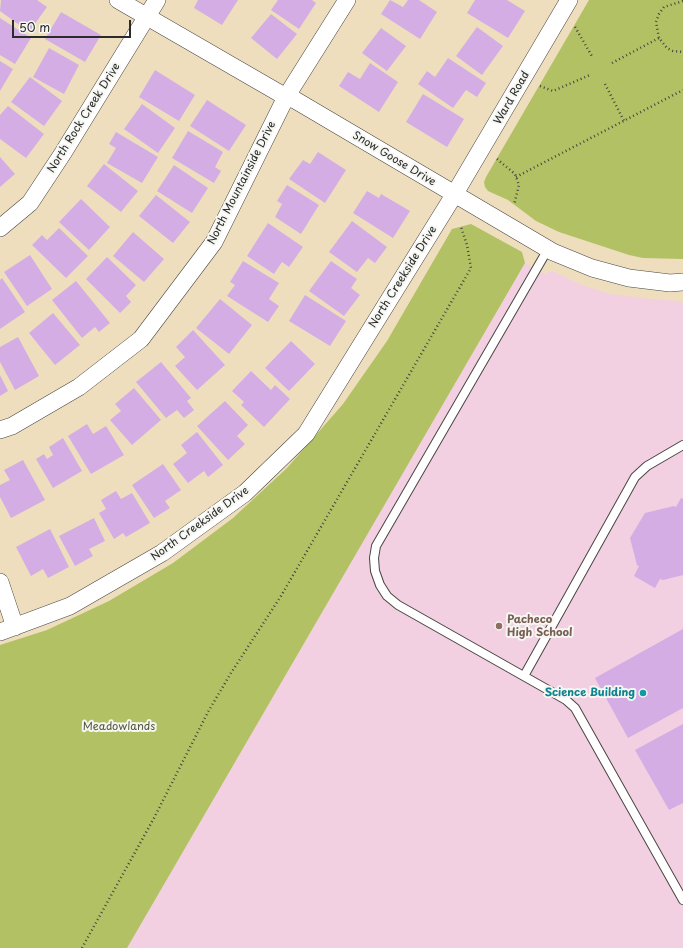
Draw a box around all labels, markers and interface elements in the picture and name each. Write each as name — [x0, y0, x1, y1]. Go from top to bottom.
scale bar — [14, 12, 133, 38]
text: 50 m — [19, 18, 50, 36]
street label: North Rock Creek Drive — [45, 61, 123, 175]
street label: Ward Road — [492, 69, 532, 127]
street label: North Mountainside Drive — [205, 119, 279, 247]
street label: Snow Goose Drive — [350, 129, 438, 189]
street label: North Creekside Drive — [366, 224, 440, 330]
street label: North Creekside Drive — [149, 484, 251, 564]
place label: Pacheco High School — [507, 613, 572, 639]
marker: Pacheco High School — [494, 621, 504, 631]
place label: Science Building — [545, 686, 635, 700]
marker: Science Building — [638, 688, 648, 698]
park label: Meadowlands — [83, 720, 155, 734]

